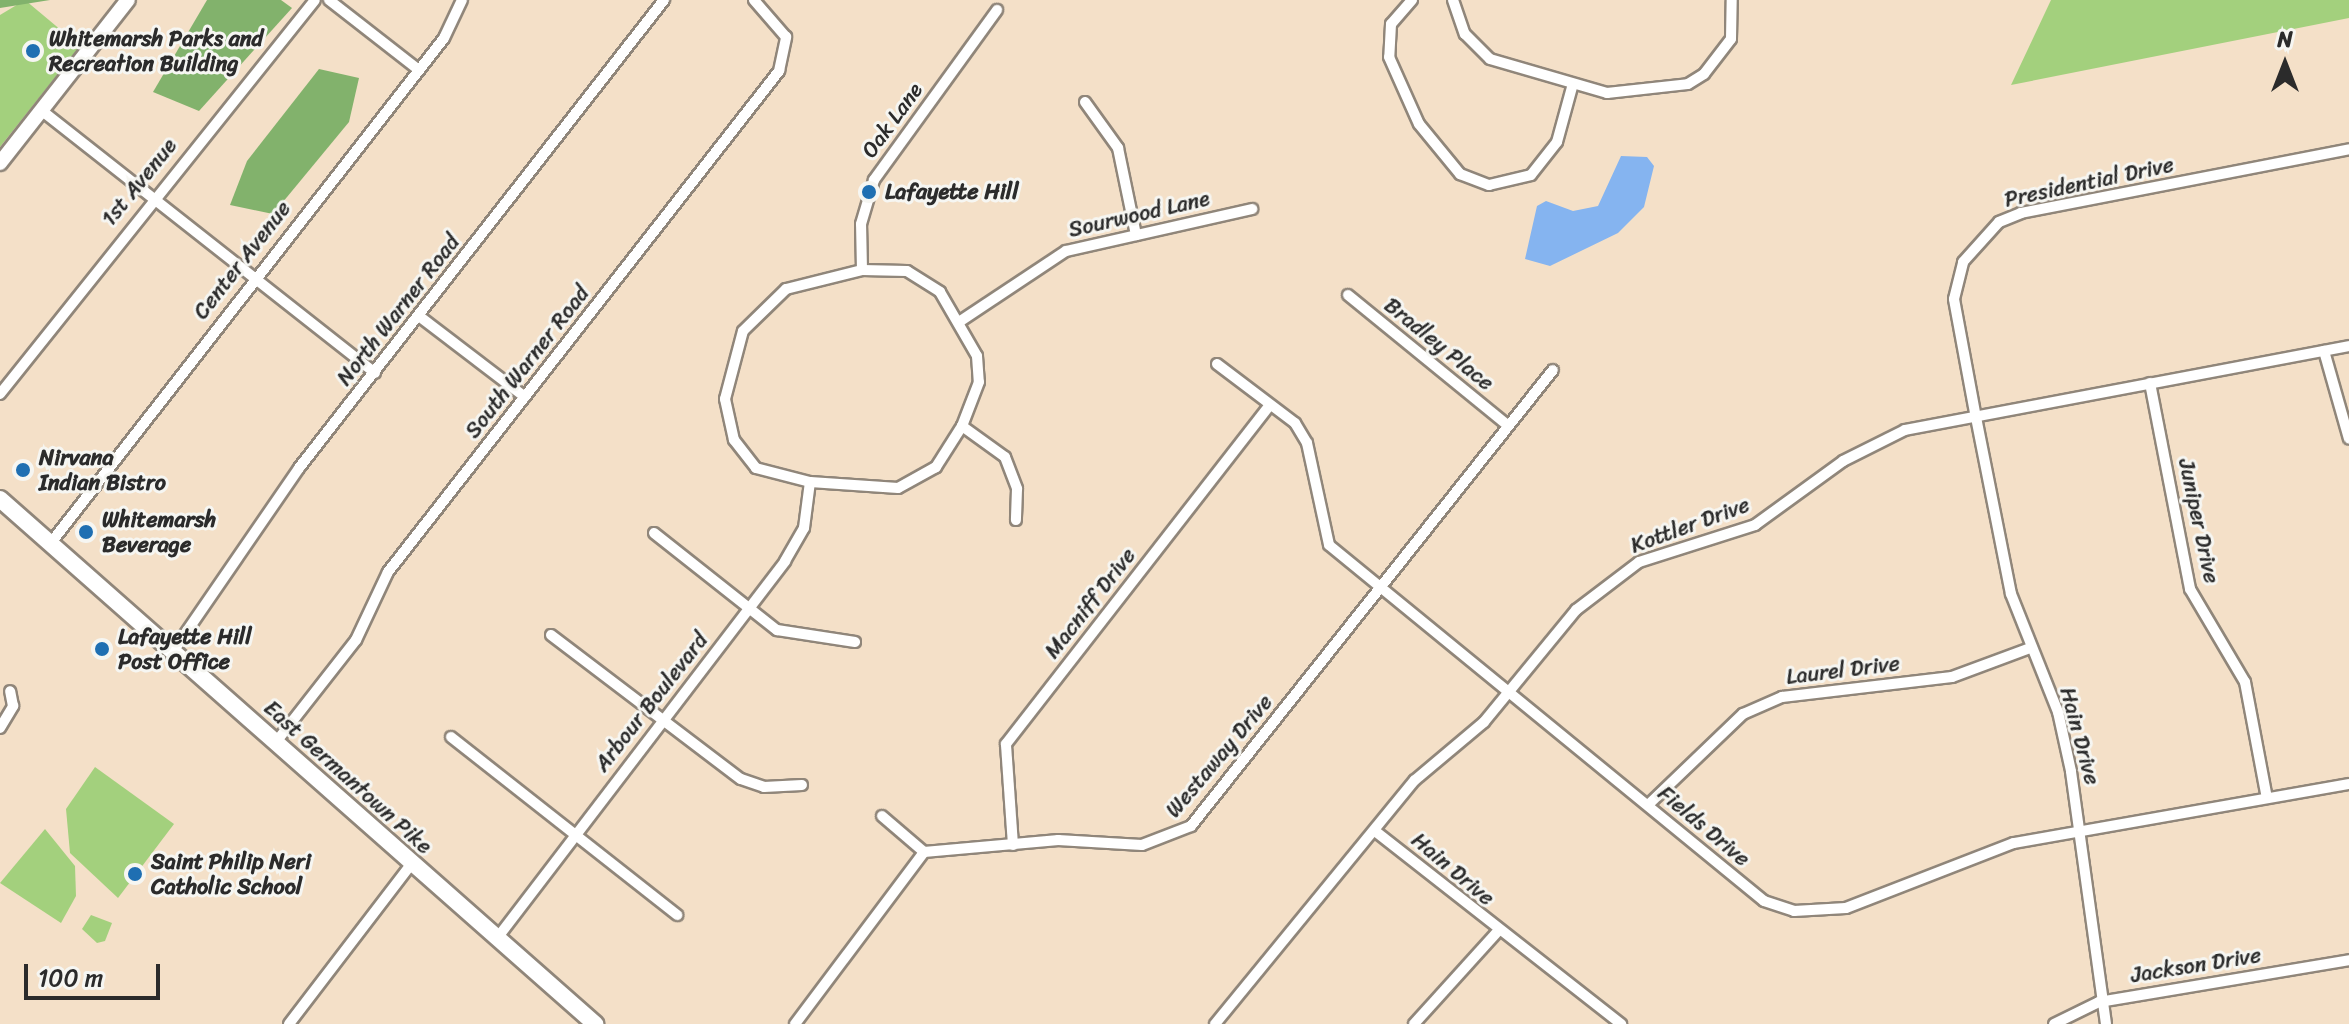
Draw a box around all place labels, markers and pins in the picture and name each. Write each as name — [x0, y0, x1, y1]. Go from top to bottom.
place label: Whitemarsh Parks and Recreation Building — [49, 25, 263, 76]
marker: Whitemarsh Parks and Recreation Building — [24, 42, 42, 60]
place label: Lafayette Hill — [885, 179, 1018, 205]
marker: Lafayette Hill — [860, 183, 878, 201]
place label: Nirvana Indian Bistro — [39, 444, 166, 496]
marker: Nirvana Indian Bistro — [14, 461, 32, 479]
place label: Whitemarsh Beverage — [102, 506, 216, 558]
marker: Whitemarsh Beverage — [77, 523, 95, 541]
place label: Lafayette Hill Post Office — [118, 623, 251, 674]
marker: Lafayette Hill Post Office — [93, 640, 111, 658]
place label: Saint Philip Neri Catholic School — [151, 848, 311, 900]
marker: Saint Philip Neri Catholic School — [126, 865, 144, 883]

